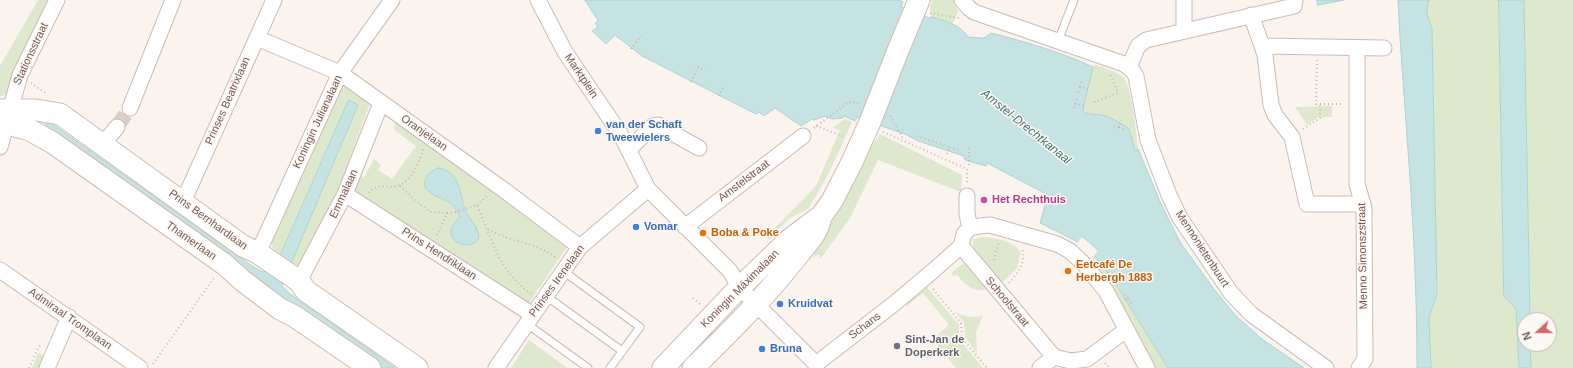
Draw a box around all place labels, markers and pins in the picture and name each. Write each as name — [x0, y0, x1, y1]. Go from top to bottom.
place label: van der Schaft Tweewielers — [606, 118, 682, 144]
marker: van der Schaft Tweewielers — [593, 126, 603, 136]
place label: Het Rechthuis — [992, 193, 1066, 207]
marker: Het Rechthuis — [979, 195, 989, 205]
place label: Vomar — [644, 220, 677, 234]
marker: Vomar — [631, 222, 641, 232]
place label: Boba & Poke — [711, 226, 779, 240]
marker: Boba & Poke — [698, 228, 708, 238]
place label: Eetcafé De Herbergh 1883 — [1076, 258, 1152, 284]
marker: Eetcafé De Herbergh 1883 — [1063, 266, 1073, 276]
place label: Kruidvat — [788, 297, 833, 311]
marker: Kruidvat — [775, 299, 785, 309]
place label: Sint-Jan de Doperkerk — [905, 333, 964, 359]
marker: Sint-Jan de Doperkerk — [892, 341, 902, 351]
place label: Bruna — [770, 342, 802, 356]
marker: Bruna — [757, 344, 767, 354]

